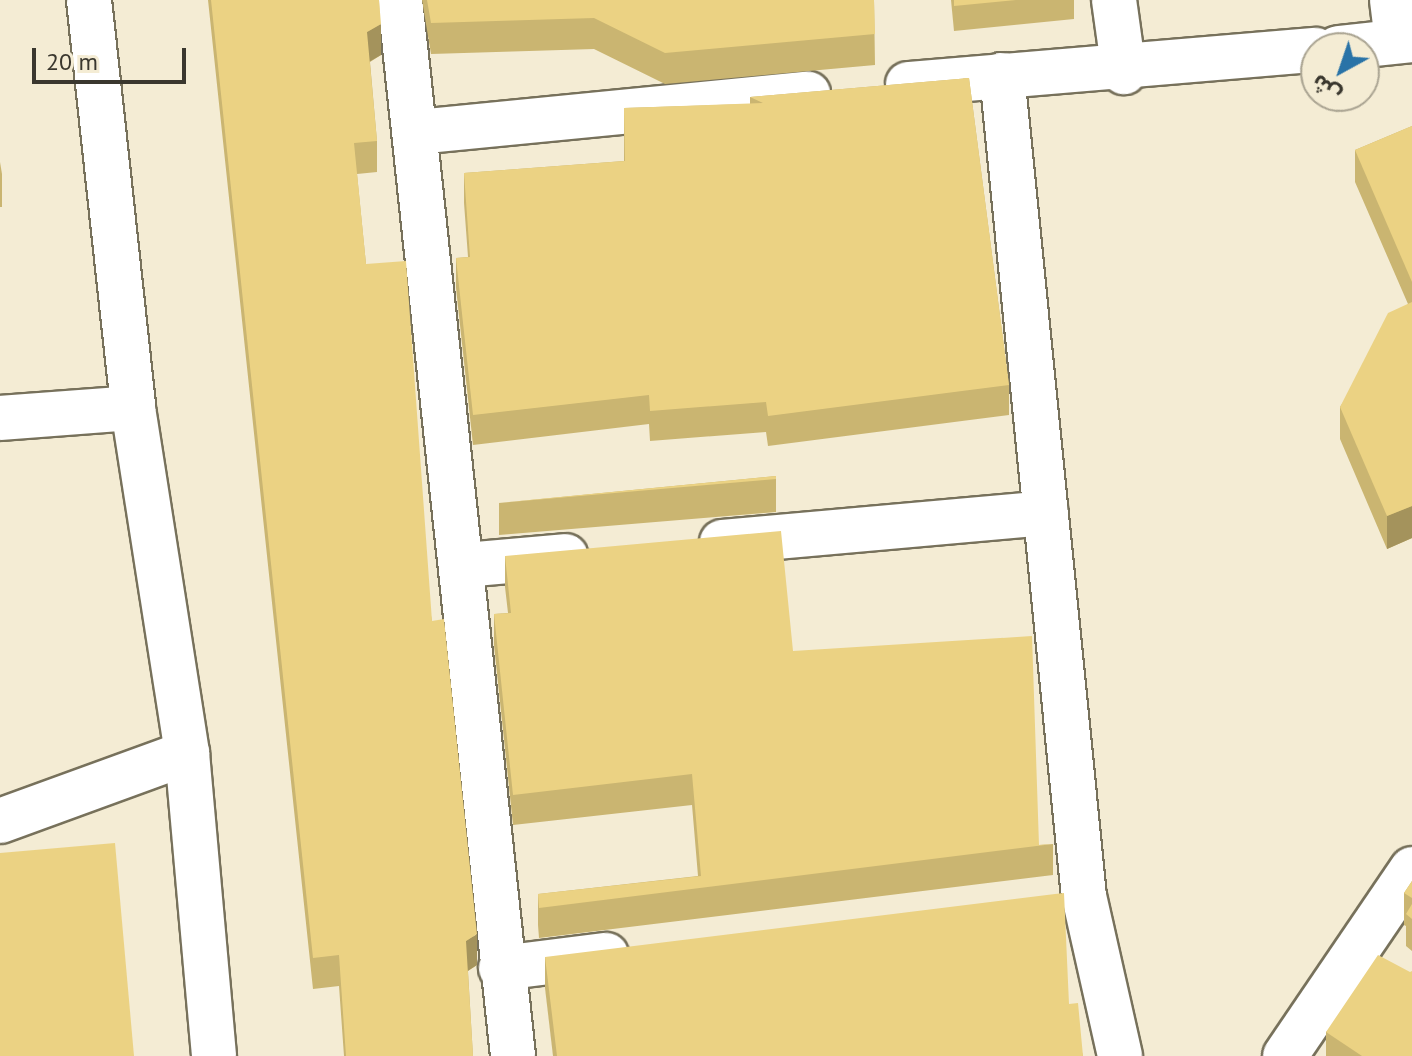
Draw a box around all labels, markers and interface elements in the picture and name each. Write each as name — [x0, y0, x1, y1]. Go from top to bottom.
scale bar — [36, 32, 190, 82]
north arrow — [1300, 32, 1380, 112]
text: 20 m — [46, 46, 98, 77]
text: ش — [1305, 68, 1346, 109]

